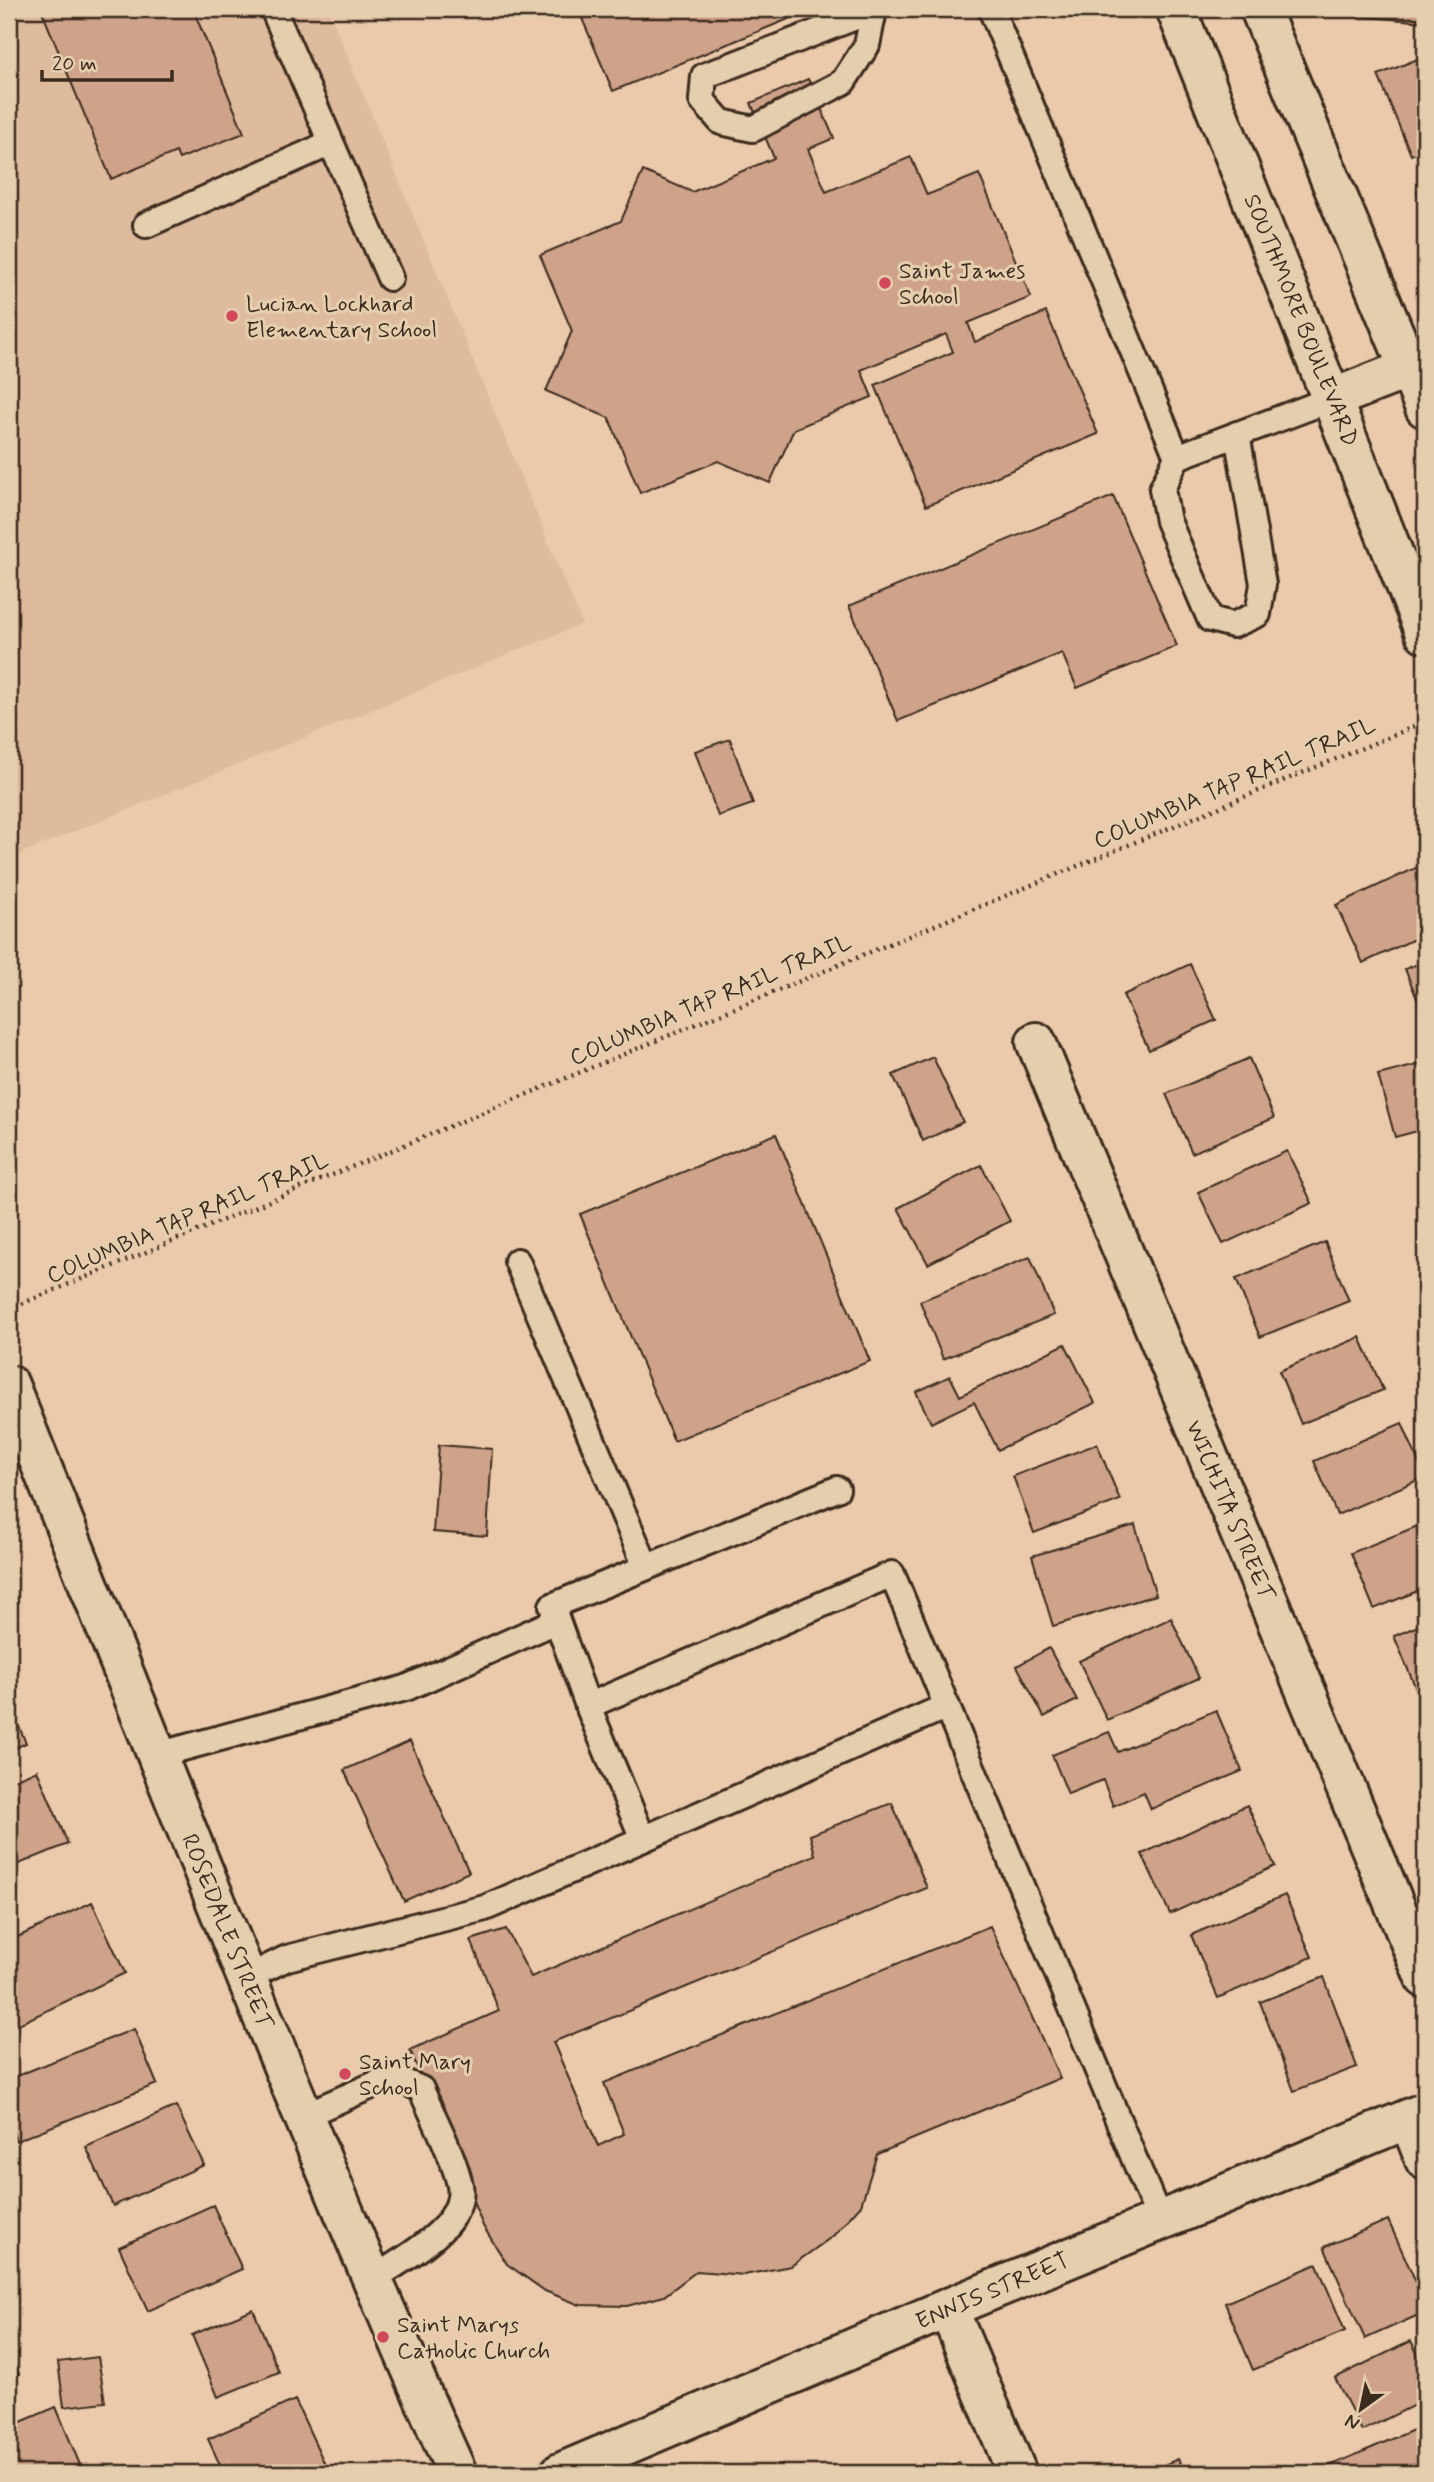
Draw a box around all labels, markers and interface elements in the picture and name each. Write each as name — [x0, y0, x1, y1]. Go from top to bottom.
scale bar — [42, 38, 172, 82]
text: 20 m — [52, 50, 97, 78]
street label: SOUTHMORE BOULEVARD — [1236, 190, 1365, 451]
place label: Saint James School — [899, 257, 1025, 313]
marker: Saint James School — [877, 275, 893, 291]
place label: Lucian Lockhard Elementary School — [246, 290, 437, 346]
marker: Lucian Lockhard Elementary School — [224, 308, 240, 324]
street label: COLUMBIA TAP RAIL TRAIL — [1089, 711, 1380, 857]
street label: COLUMBIA TAP RAIL TRAIL — [565, 928, 856, 1074]
street label: COLUMBIA TAP RAIL TRAIL — [42, 1146, 333, 1292]
street label: WICHITA STREET — [1178, 1416, 1281, 1607]
street label: ROSEDALE STREET — [173, 1830, 279, 2035]
place label: Saint Mary School — [359, 2048, 471, 2104]
marker: Saint Mary School — [337, 2066, 353, 2082]
street label: ENNIS STREET — [912, 2246, 1074, 2338]
place label: Saint Marys Catholic Church — [397, 2311, 550, 2367]
marker: Saint Marys Catholic Church — [375, 2329, 391, 2345]
north arrow — [1326, 2374, 1396, 2444]
text: N — [1340, 2408, 1365, 2436]

